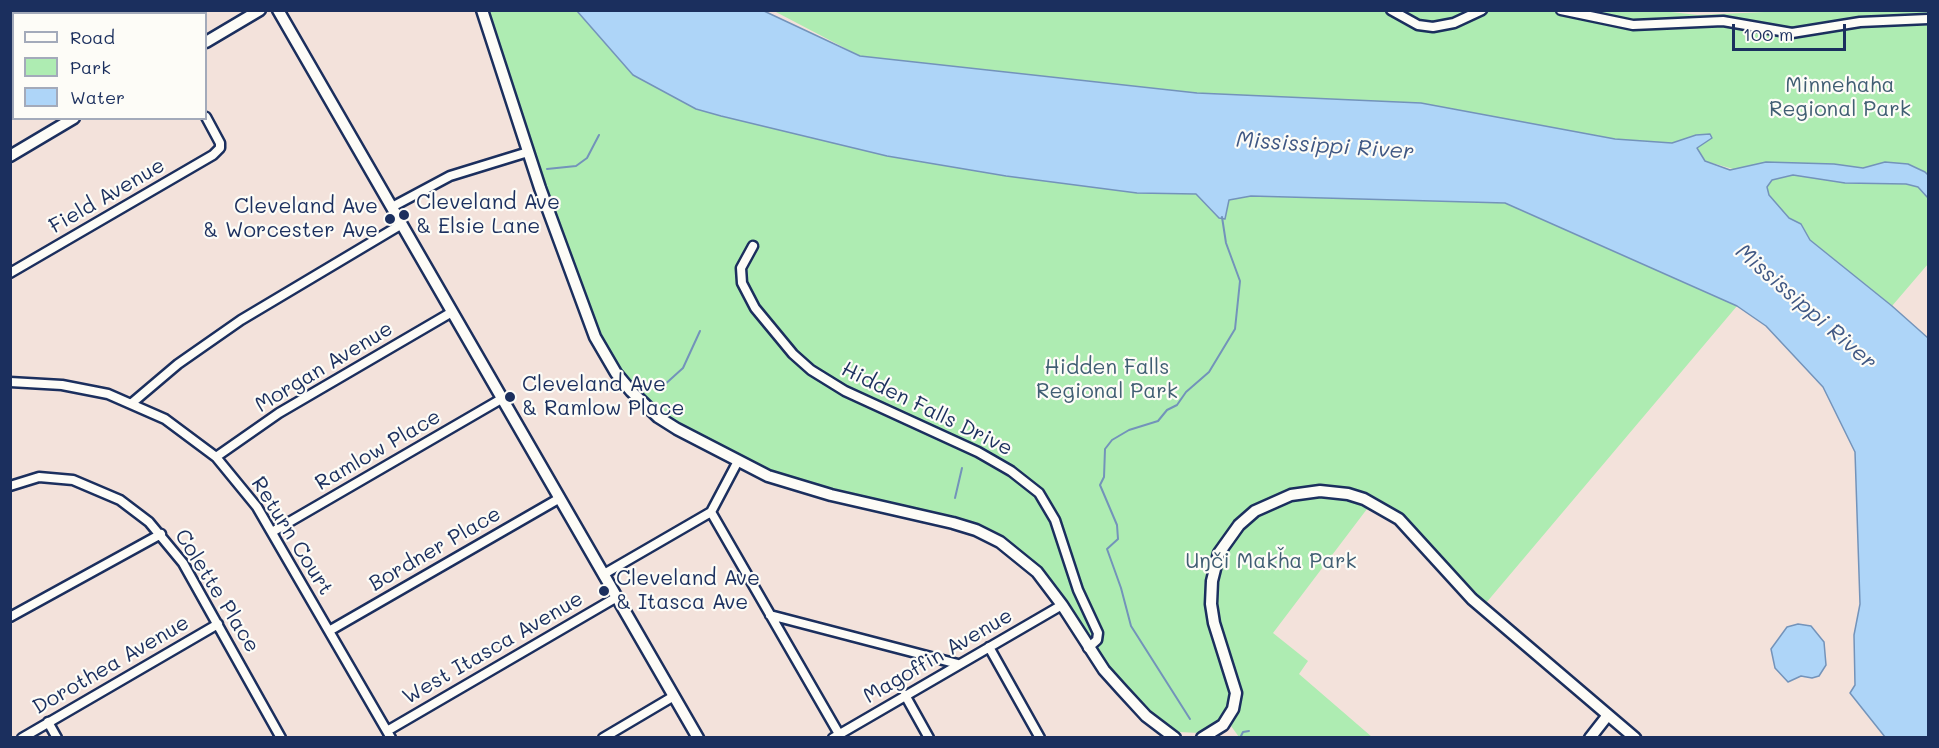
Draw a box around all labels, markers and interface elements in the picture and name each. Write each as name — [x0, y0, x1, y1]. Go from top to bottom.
legend — [12, 12, 207, 120]
scale bar — [1735, 12, 1849, 50]
text: 100 m — [1743, 22, 1793, 46]
text: Road — [70, 25, 115, 49]
text: Park — [70, 55, 111, 79]
park label: Minnehaha Regional Park — [1769, 73, 1911, 123]
text: Water — [70, 85, 125, 109]
water label: Mississippi River — [1235, 127, 1415, 165]
street label: Field Avenue — [45, 153, 169, 239]
place label: Cleveland Ave & Elsie Lane — [416, 190, 560, 240]
place label: Cleveland Ave & Worcester Ave — [203, 194, 378, 244]
marker: Cleveland Ave & Elsie Lane — [397, 208, 411, 222]
marker: Cleveland Ave & Worcester Ave — [383, 212, 397, 226]
water label: Mississippi River — [1730, 238, 1882, 376]
street label: Morgan Avenue — [251, 316, 397, 418]
park label: Hidden Falls Regional Park — [1036, 355, 1178, 405]
street label: Hidden Falls Drive — [837, 357, 1017, 461]
place label: Cleveland Ave & Ramlow Place — [522, 372, 684, 422]
marker: Cleveland Ave & Ramlow Place — [503, 390, 517, 404]
street label: Ramlow Place — [311, 404, 445, 496]
street label: Return Court — [246, 472, 338, 600]
street label: Bordner Place — [365, 501, 505, 597]
street label: Colette Place — [169, 525, 265, 657]
park label: Uŋči Makȟa Park — [1185, 549, 1357, 575]
place label: Cleveland Ave & Itasca Ave — [616, 566, 760, 616]
marker: Cleveland Ave & Itasca Ave — [597, 584, 611, 598]
street label: West Itasca Avenue — [398, 586, 588, 710]
street label: Magoffin Avenue — [859, 603, 1017, 709]
street label: Dorothea Avenue — [28, 610, 194, 720]

